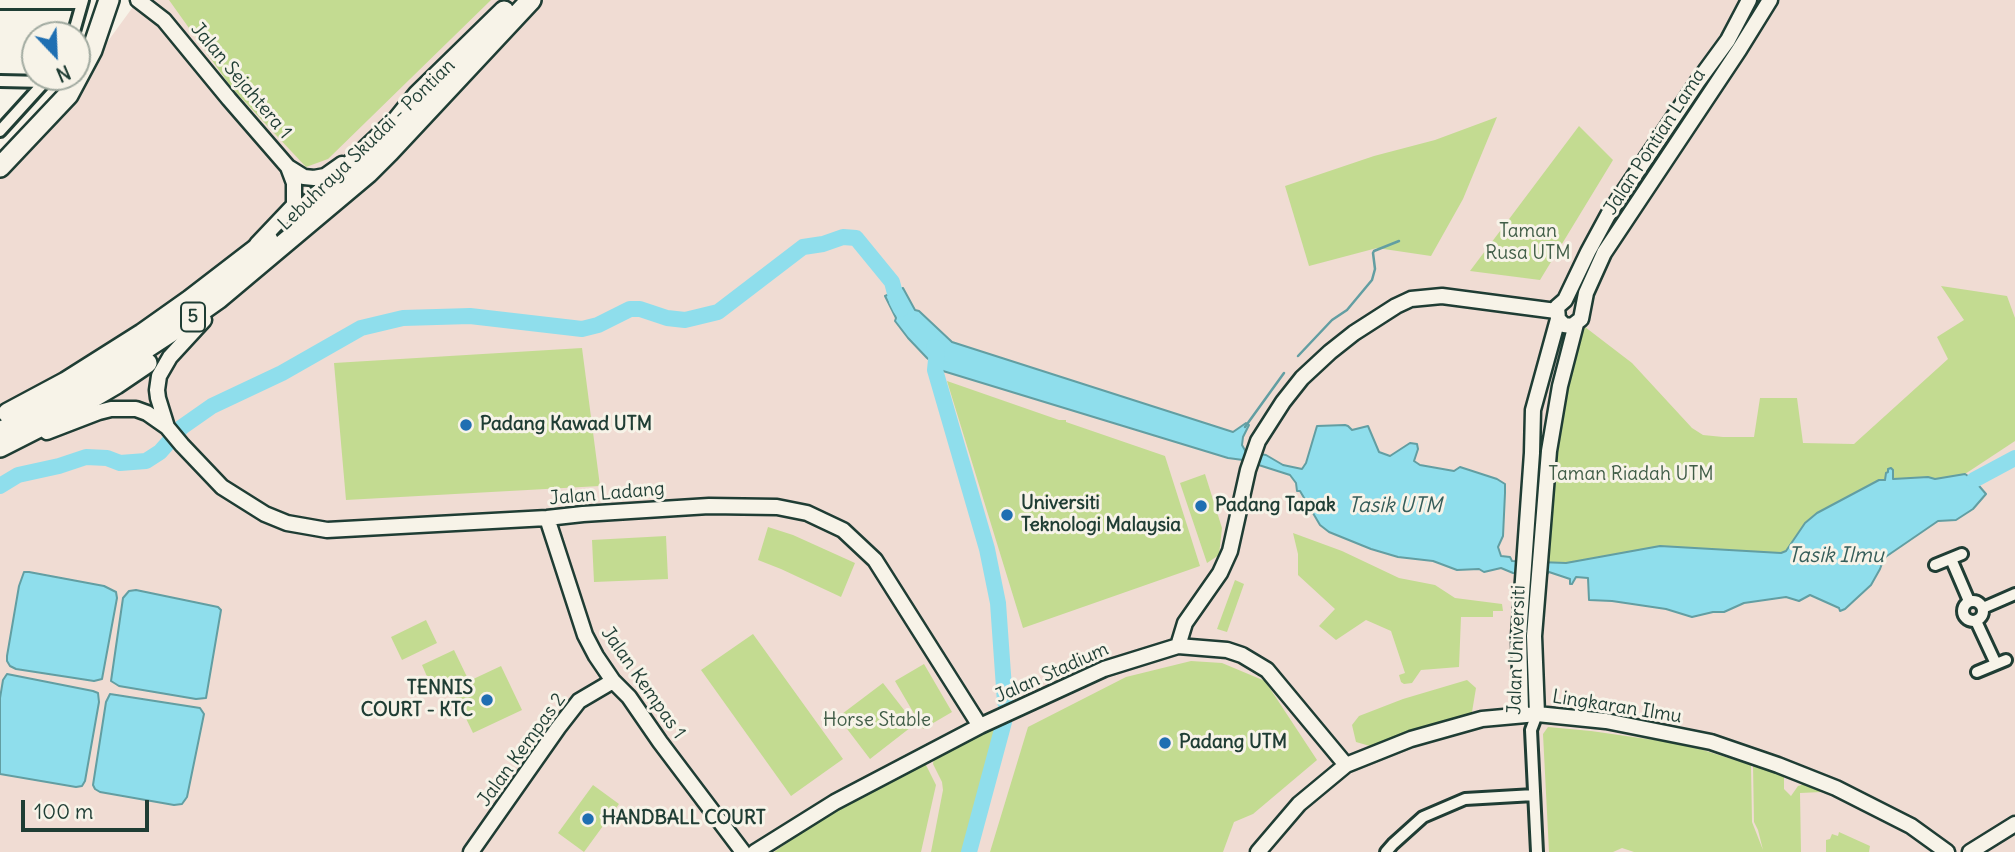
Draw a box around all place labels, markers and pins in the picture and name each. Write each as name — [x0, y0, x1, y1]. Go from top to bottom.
place label: Padang Kawad UTM — [480, 414, 652, 436]
marker: Padang Kawad UTM — [458, 417, 474, 433]
place label: Universiti Teknologi Malaysia — [1021, 493, 1181, 537]
place label: Padang Tapak — [1215, 495, 1336, 517]
marker: Padang Tapak — [1193, 498, 1209, 514]
marker: Universiti Teknologi Malaysia — [999, 507, 1015, 523]
place label: TENNIS COURT - KTC — [361, 678, 473, 722]
marker: TENNIS COURT - KTC — [479, 692, 495, 708]
place label: Padang UTM — [1179, 732, 1287, 754]
marker: Padang UTM — [1157, 735, 1173, 751]
place label: HANDBALL COURT — [602, 808, 766, 830]
marker: HANDBALL COURT — [580, 811, 596, 827]

